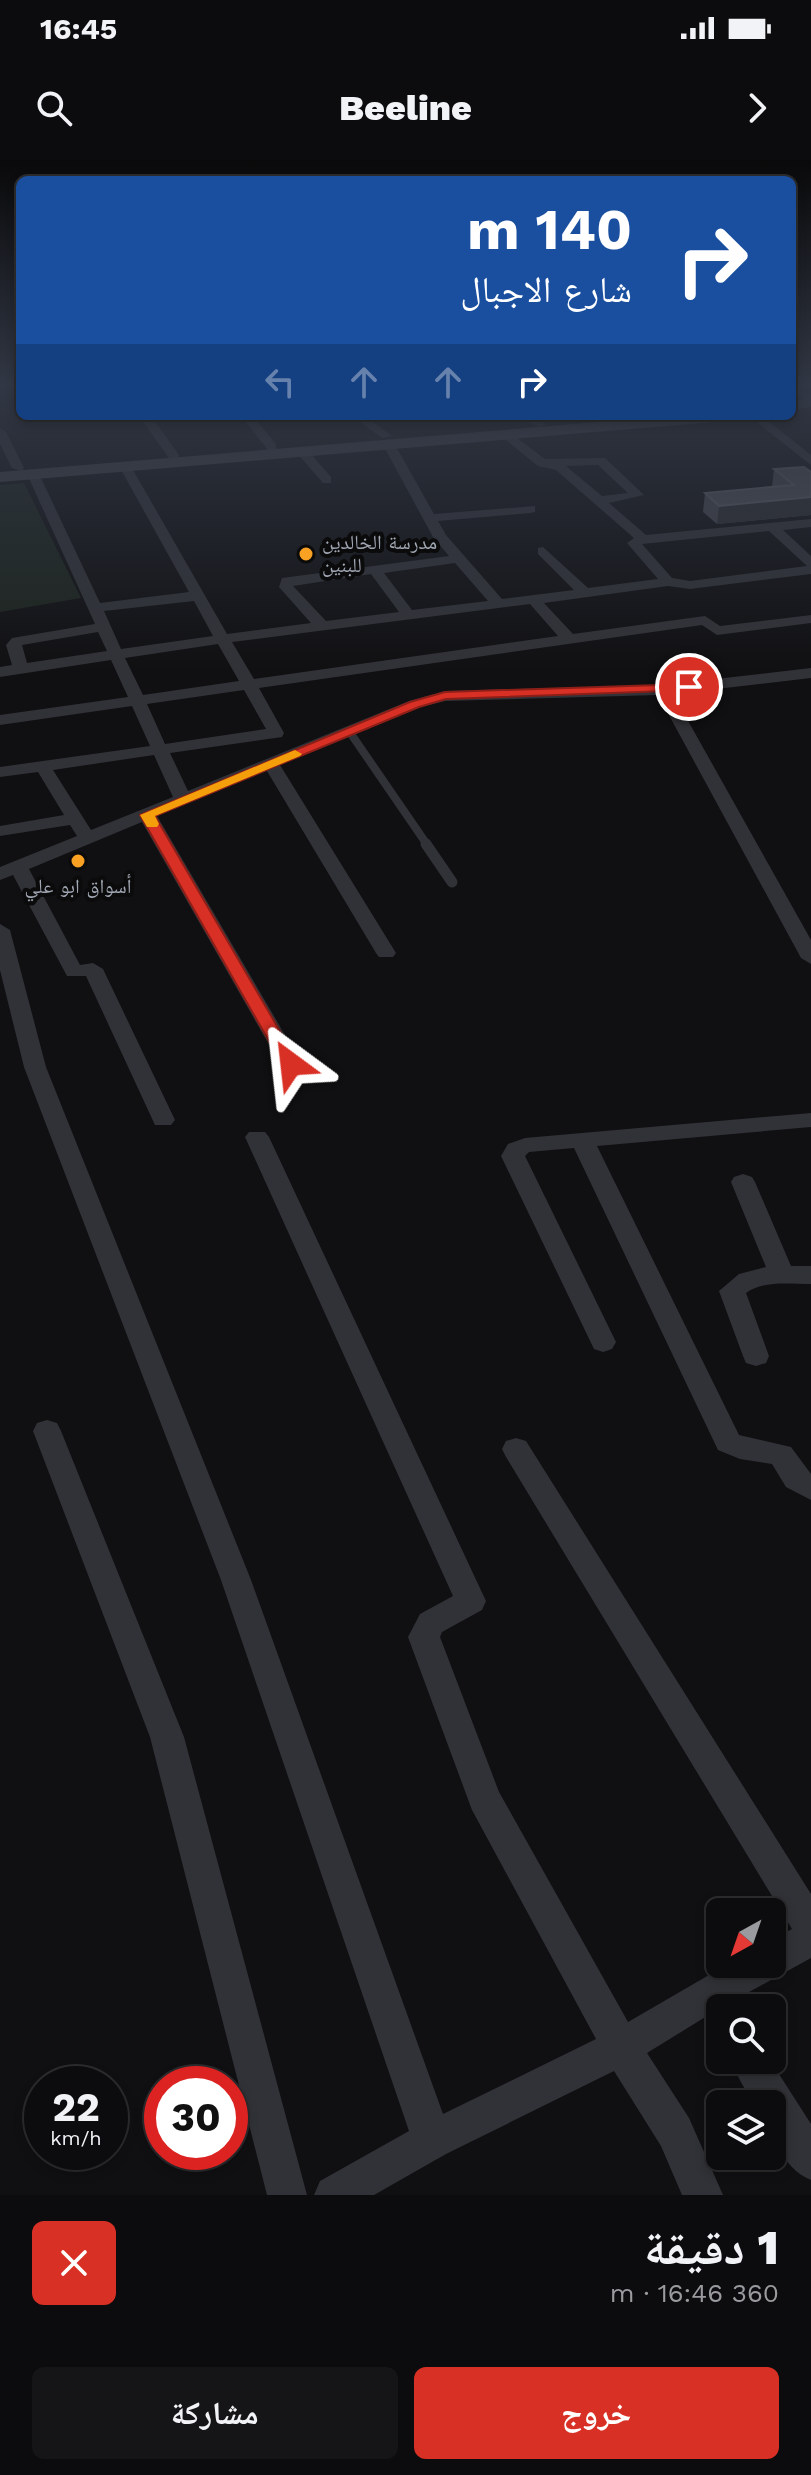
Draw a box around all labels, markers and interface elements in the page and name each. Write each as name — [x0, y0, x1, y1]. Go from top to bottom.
text: 16:45 — [40, 11, 117, 46]
icon: search — [32, 86, 76, 130]
icon: forward — [735, 86, 779, 130]
text: Beeline — [339, 87, 472, 129]
text: 140 m — [467, 197, 632, 263]
icon: right — [660, 208, 764, 312]
text: شارع الاجبال — [460, 269, 632, 311]
icon: left — [258, 360, 302, 404]
icon: ahead — [342, 360, 386, 404]
icon: ahead — [426, 360, 470, 404]
icon: right — [510, 360, 554, 404]
place label: مدرسة الخالدين للبنين — [322, 530, 437, 577]
marker: مدرسة الخالدين للبنين — [297, 545, 315, 563]
pin — [655, 653, 723, 721]
icon: arrive — [667, 665, 711, 709]
marker: أسواق ابو علي — [69, 852, 87, 870]
place label: أسواق ابو علي — [25, 874, 131, 902]
position arrow — [249, 1022, 333, 1106]
north arrow — [706, 1898, 786, 1978]
map controls — [706, 1898, 786, 2170]
button: search — [706, 1994, 786, 2074]
speed limit sign: 30 — [144, 2066, 248, 2170]
text: 22 — [52, 2084, 100, 2131]
button: layers — [706, 2090, 786, 2170]
text: km/h — [50, 2126, 102, 2150]
text: 1 دقيقة — [644, 2219, 779, 2276]
button: close — [32, 2221, 116, 2305]
text: 360 m · 16:46 — [610, 2278, 779, 2308]
button: مشاركة — [32, 2367, 398, 2459]
button: خروج — [414, 2367, 779, 2459]

